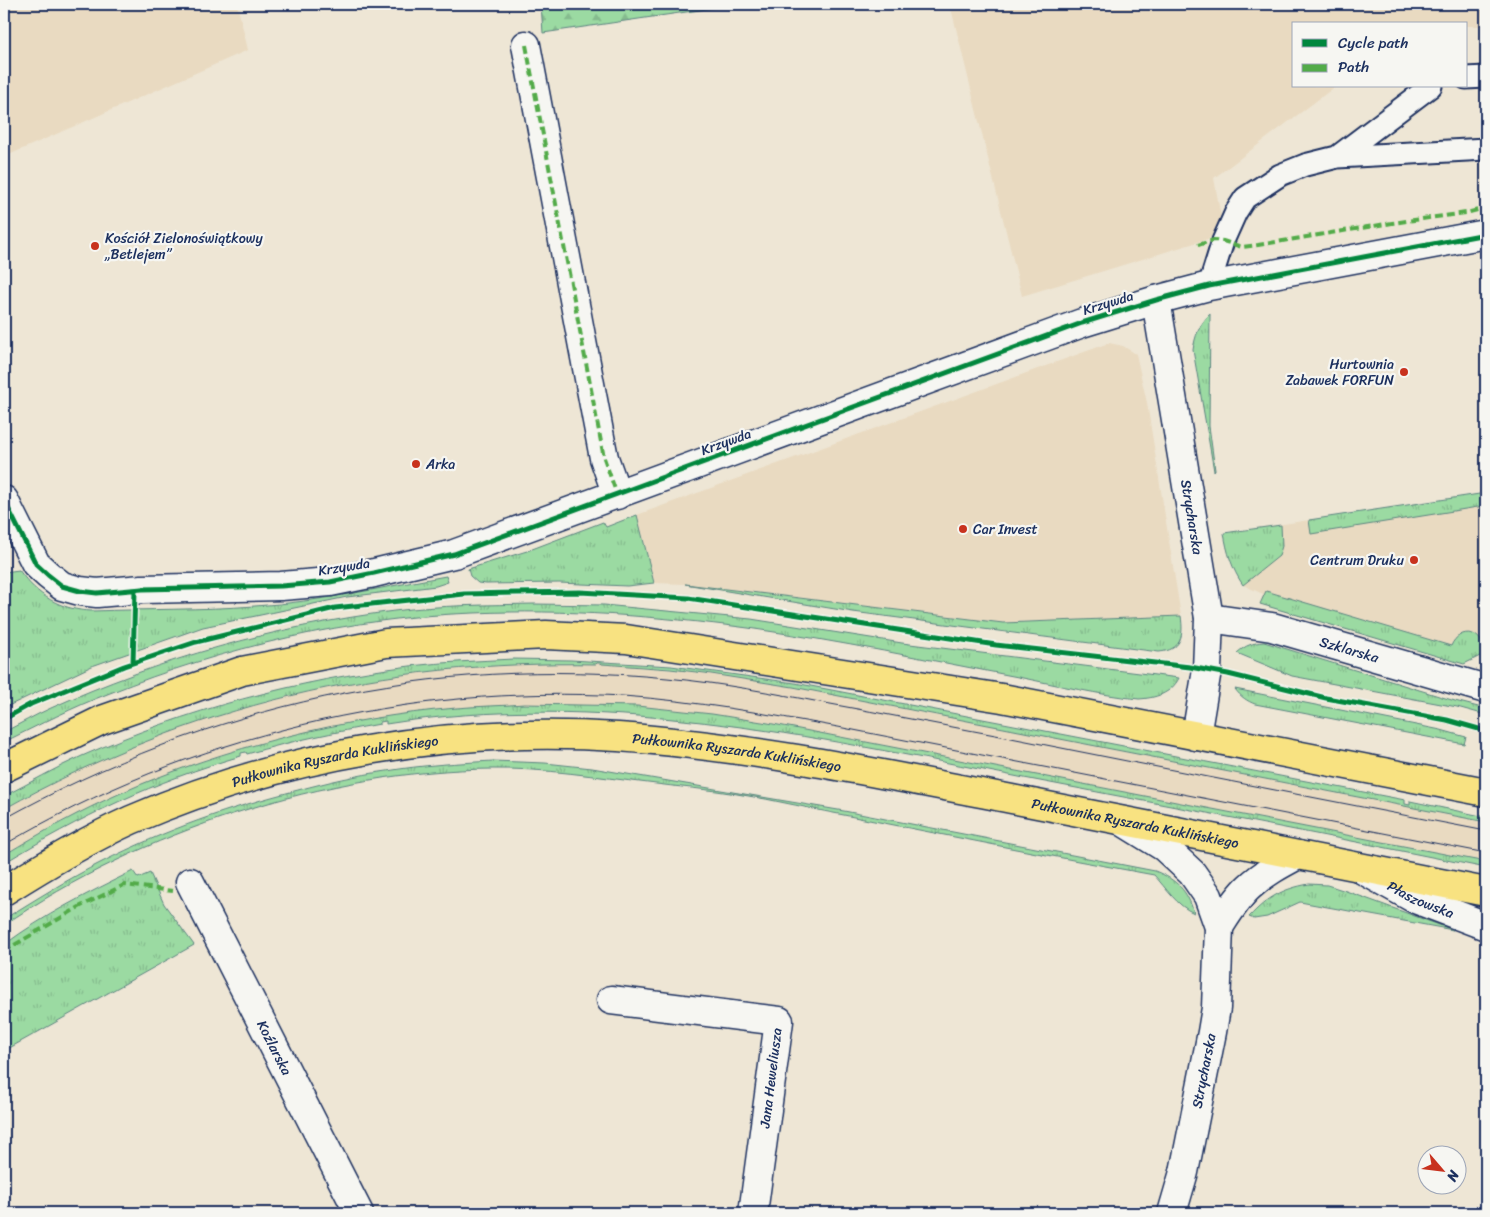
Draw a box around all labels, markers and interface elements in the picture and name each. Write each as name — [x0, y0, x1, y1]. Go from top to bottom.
legend — [1292, 22, 1468, 88]
text: Cycle path — [1338, 30, 1409, 56]
text: Path — [1338, 54, 1369, 80]
place label: Kościół Zielonoświątkowy „Betlejem” — [104, 226, 264, 267]
marker: Kościół Zielonoświątkowy „Betlejem” — [89, 240, 101, 252]
street label: Krzywda — [1079, 283, 1137, 323]
place label: Hurtownia Zabawek FORFUN — [1285, 352, 1394, 393]
marker: Hurtownia Zabawek FORFUN — [1398, 366, 1410, 378]
street label: Krzywda — [697, 421, 755, 463]
place label: Arka — [425, 452, 455, 477]
marker: Arka — [410, 458, 422, 470]
street label: Strycharska — [1174, 478, 1211, 557]
place label: Car Invest — [973, 517, 1038, 542]
marker: Car Invest — [957, 523, 969, 535]
place label: Centrum Druku — [1310, 548, 1404, 573]
street label: Krzywda — [316, 551, 372, 583]
marker: Centrum Druku — [1408, 554, 1420, 566]
street label: Szklarska — [1317, 629, 1383, 670]
street label: Pułkownika Ryszarda Kuklińskiego — [631, 726, 843, 779]
street label: Pułkownika Ryszarda Kuklińskiego — [229, 728, 440, 794]
street label: Pułkownika Ryszarda Kuklińskiego — [1029, 791, 1241, 855]
street label: Płaszowska — [1383, 873, 1458, 925]
street label: Koźlarska — [250, 1016, 299, 1080]
street label: Jana Heweliusza — [752, 1026, 790, 1131]
street label: Strycharska — [1184, 1030, 1224, 1111]
north arrow — [1418, 1144, 1468, 1194]
text: N — [1440, 1165, 1467, 1186]

